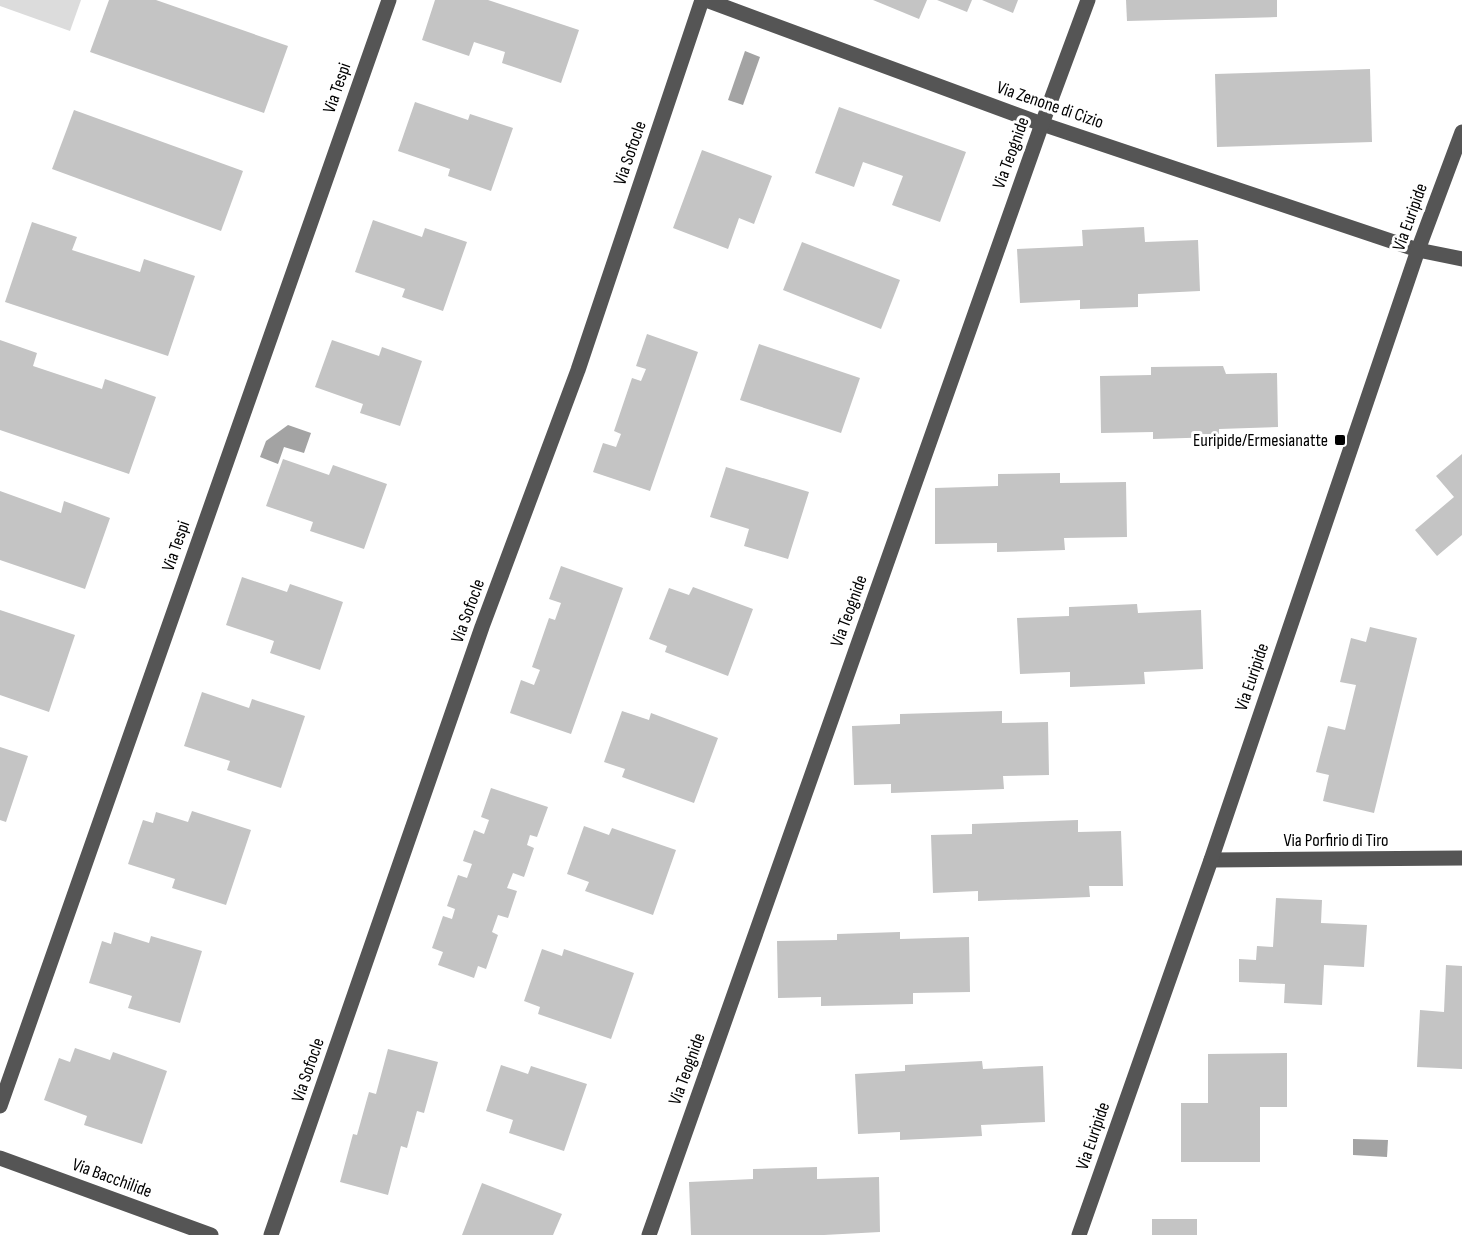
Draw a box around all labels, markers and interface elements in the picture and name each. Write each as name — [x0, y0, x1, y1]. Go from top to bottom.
street label: Via Tespi — [319, 60, 355, 116]
street label: Via Zenone di Cizio — [994, 77, 1106, 133]
street label: Via Teognide — [988, 114, 1034, 192]
street label: Via Sofocle — [609, 118, 651, 188]
street label: Via Euripide — [1388, 180, 1432, 254]
place label: Euripide/Ermesianatte — [1193, 430, 1328, 451]
marker: Euripide/Ermesianatte — [1333, 433, 1347, 447]
street label: Via Tespi — [158, 518, 194, 574]
street label: Via Teognide — [826, 572, 872, 650]
street label: Via Sofocle — [447, 576, 489, 646]
street label: Via Euripide — [1231, 640, 1273, 714]
street label: Via Porfirio di Tiro — [1283, 830, 1389, 851]
street label: Via Teognide — [664, 1030, 710, 1108]
street label: Via Sofocle — [287, 1035, 329, 1105]
street label: Via Euripide — [1072, 1099, 1114, 1173]
street label: Via Bacchilide — [69, 1154, 155, 1202]

